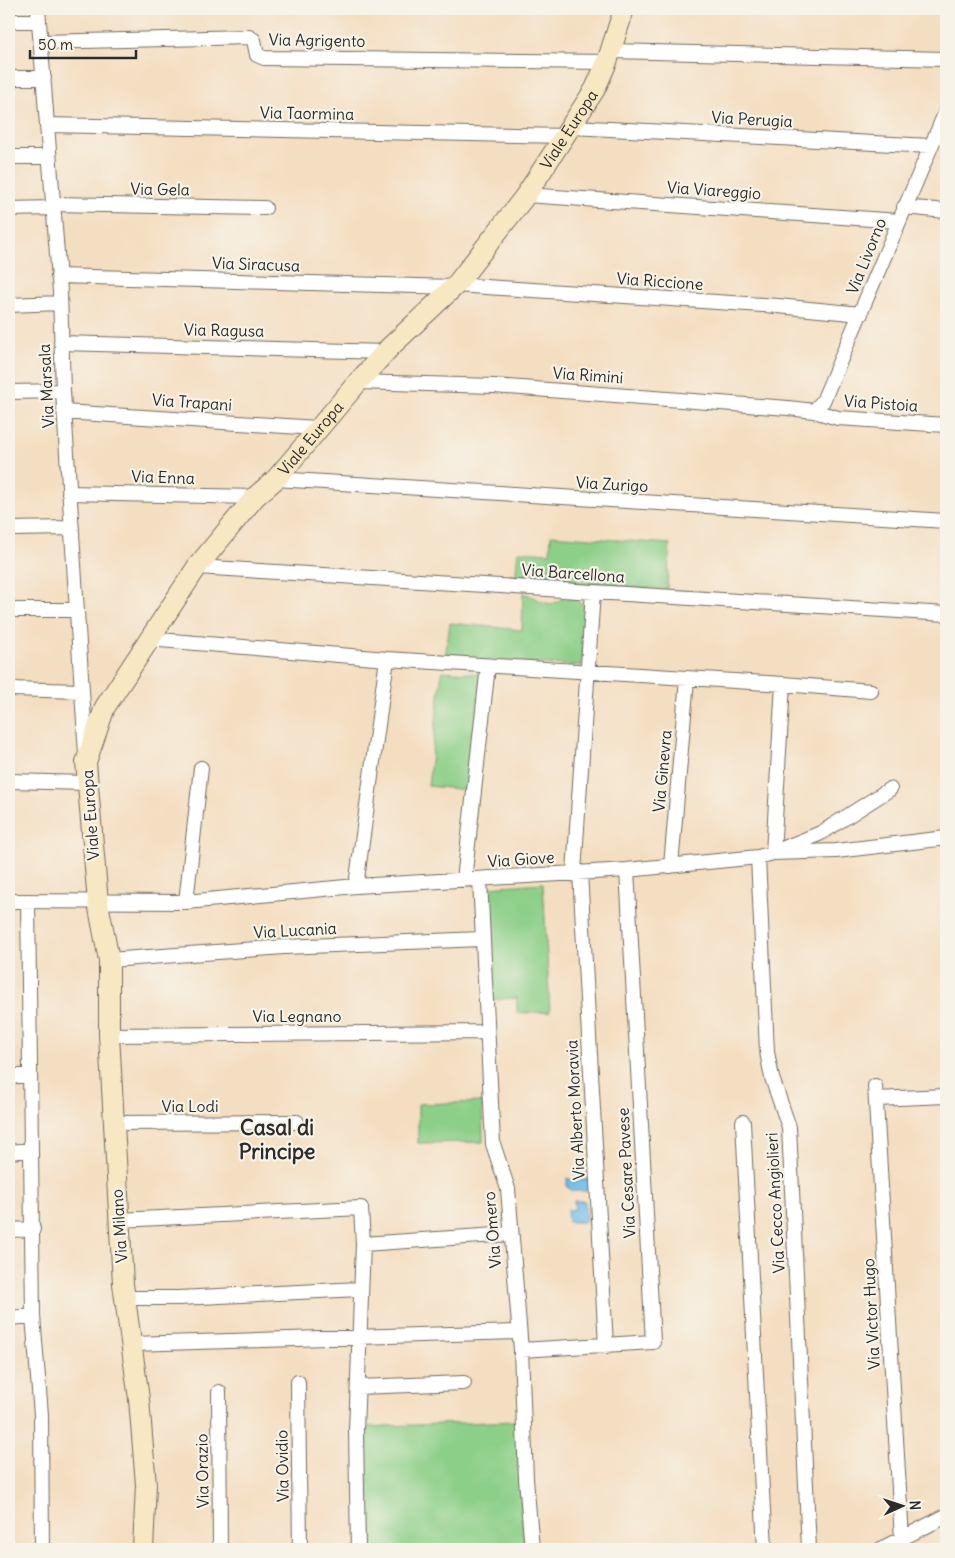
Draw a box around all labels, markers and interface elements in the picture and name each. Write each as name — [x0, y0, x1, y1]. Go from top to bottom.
scale bar — [30, 28, 136, 60]
street label: Via Agrigento — [268, 29, 366, 51]
text: 50 m — [38, 35, 73, 54]
street label: Viale Europa — [536, 86, 602, 173]
street label: Via Taormina — [260, 102, 354, 124]
street label: Via Perugia — [711, 107, 793, 131]
street label: Via Viareggio — [666, 177, 762, 203]
street label: Via Gela — [130, 178, 190, 200]
street label: Via Livorno — [842, 215, 890, 297]
street label: Via Siracusa — [212, 252, 300, 276]
street label: Via Riccione — [616, 268, 704, 294]
street label: Via Ragusa — [184, 319, 264, 341]
street label: Via Marsala — [34, 343, 58, 429]
street label: Via Rimini — [552, 363, 624, 387]
street label: Via Trapani — [151, 389, 233, 415]
street label: Via Pistoia — [843, 390, 919, 416]
street label: Viale Europa — [273, 397, 347, 479]
street label: Via Enna — [131, 466, 195, 488]
street label: Via Zurigo — [575, 472, 649, 496]
street label: Via Barcellona — [521, 559, 625, 587]
street label: Via Ginevra — [648, 729, 676, 813]
street label: Viale Europa — [77, 769, 103, 861]
street label: Via Giove — [487, 847, 555, 871]
street label: Via Lucania — [253, 918, 337, 942]
street label: Via Legnano — [253, 1006, 341, 1026]
street label: Via Alberto Moravia — [561, 1039, 589, 1181]
street label: Via Lodi — [161, 1096, 219, 1116]
street label: Via Cesare Pavese — [613, 1107, 639, 1239]
district label: Casal di Principe — [239, 1114, 315, 1165]
street label: Via Cecco Angiolieri — [761, 1132, 789, 1274]
street label: Via Milano — [106, 1188, 132, 1264]
street label: Via Omero — [479, 1191, 505, 1269]
street label: Via Victor Hugo — [858, 1258, 884, 1370]
street label: Via Ovidio — [271, 1430, 293, 1502]
street label: Via Orazio — [191, 1434, 213, 1508]
north arrow — [878, 1480, 928, 1530]
text: N — [906, 1500, 924, 1511]

